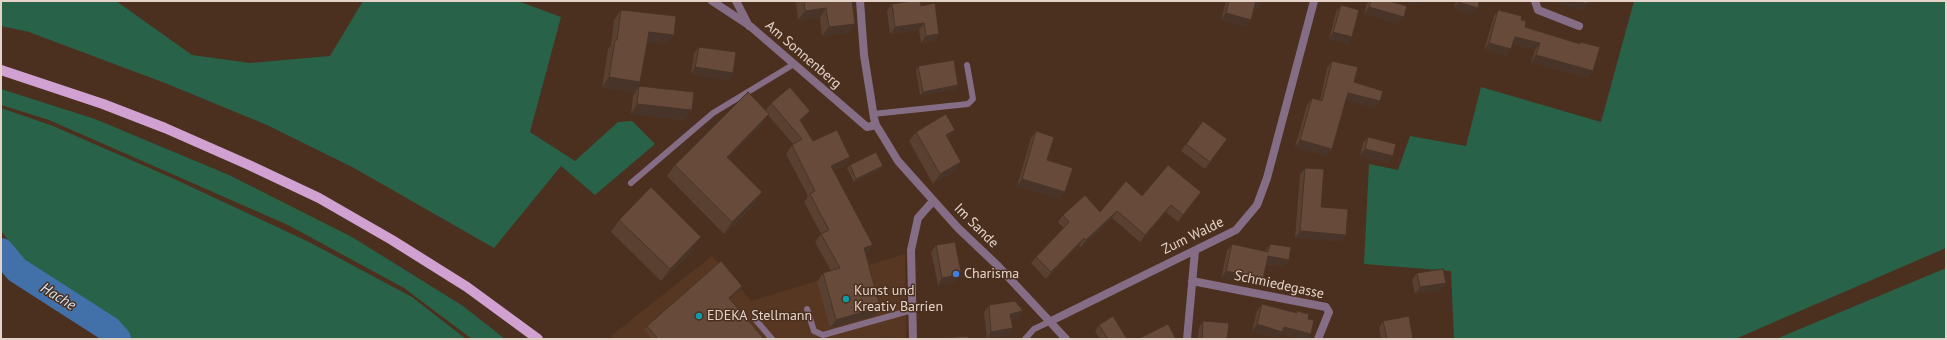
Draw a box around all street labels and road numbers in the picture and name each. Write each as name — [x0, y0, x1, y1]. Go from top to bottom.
street label: Am Sonnenberg — [762, 17, 844, 93]
street label: Im Sande — [950, 200, 1002, 252]
street label: Zum Walde — [1159, 214, 1227, 258]
street label: Schmiedegasse — [1233, 267, 1325, 303]

